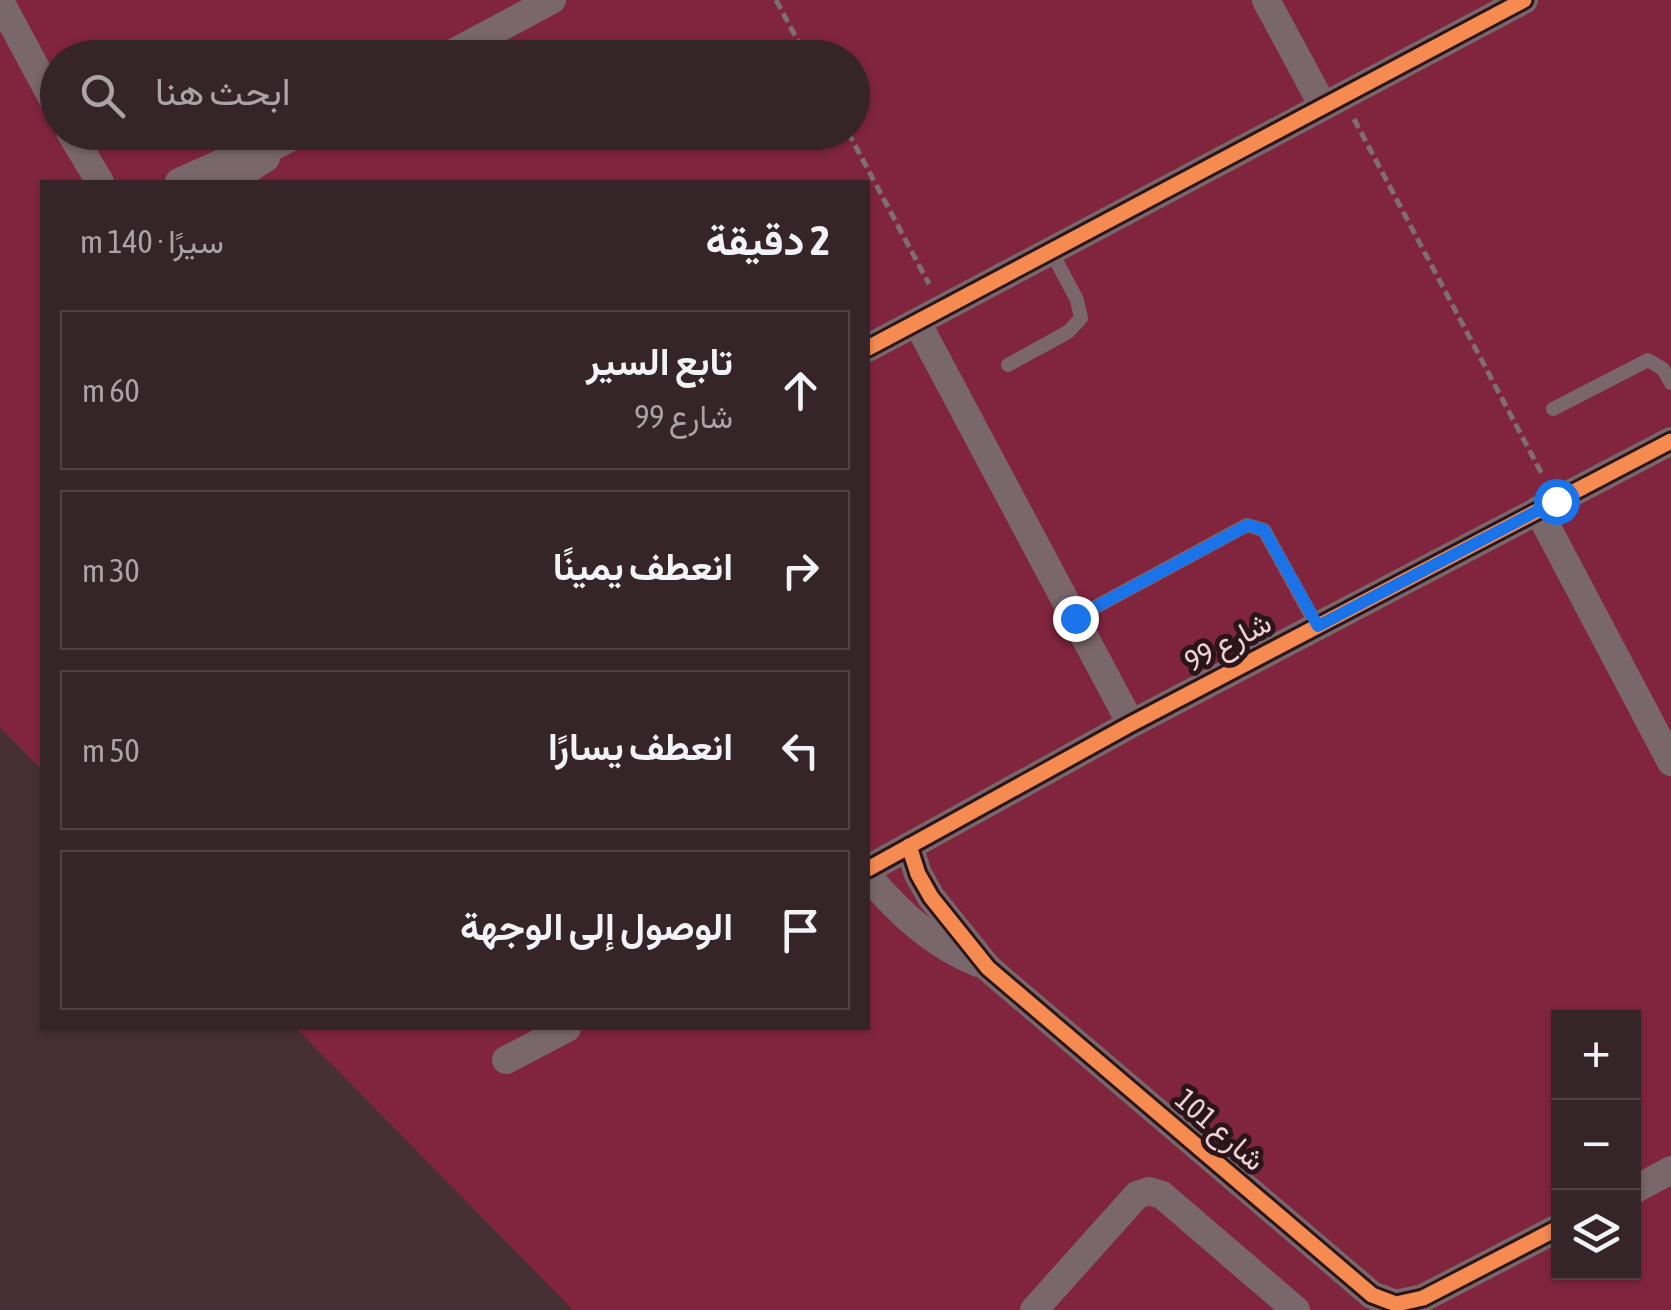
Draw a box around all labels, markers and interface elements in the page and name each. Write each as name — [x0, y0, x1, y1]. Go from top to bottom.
search box — [40, 40, 870, 150]
icon: search — [75, 68, 130, 123]
text: ابحث هنا — [155, 70, 291, 113]
text: 2 دقيقة — [705, 216, 830, 264]
text: سيرًا · 140 m — [80, 223, 224, 260]
text: تابع السير — [586, 340, 733, 383]
icon: ahead — [773, 363, 828, 418]
text: 60 m — [82, 372, 140, 409]
text: شارع 99 — [634, 398, 733, 435]
route start — [1534, 479, 1580, 525]
icon: right — [773, 543, 828, 598]
text: انعطف يمينًا — [553, 545, 733, 588]
text: 30 m — [82, 552, 140, 589]
route end — [1053, 596, 1099, 642]
street label: شارع 99 — [1179, 604, 1278, 681]
icon: left — [773, 723, 828, 778]
text: انعطف يسارًا — [548, 725, 733, 768]
text: 50 m — [82, 732, 140, 769]
icon: arrive — [773, 903, 828, 958]
text: الوصول إلى الوجهة — [460, 905, 733, 948]
map controls — [1551, 1010, 1641, 1280]
button: + — [1551, 1010, 1641, 1100]
street label: شارع 101 — [1167, 1081, 1272, 1180]
button: − — [1551, 1100, 1641, 1190]
button: layers — [1551, 1190, 1641, 1280]

